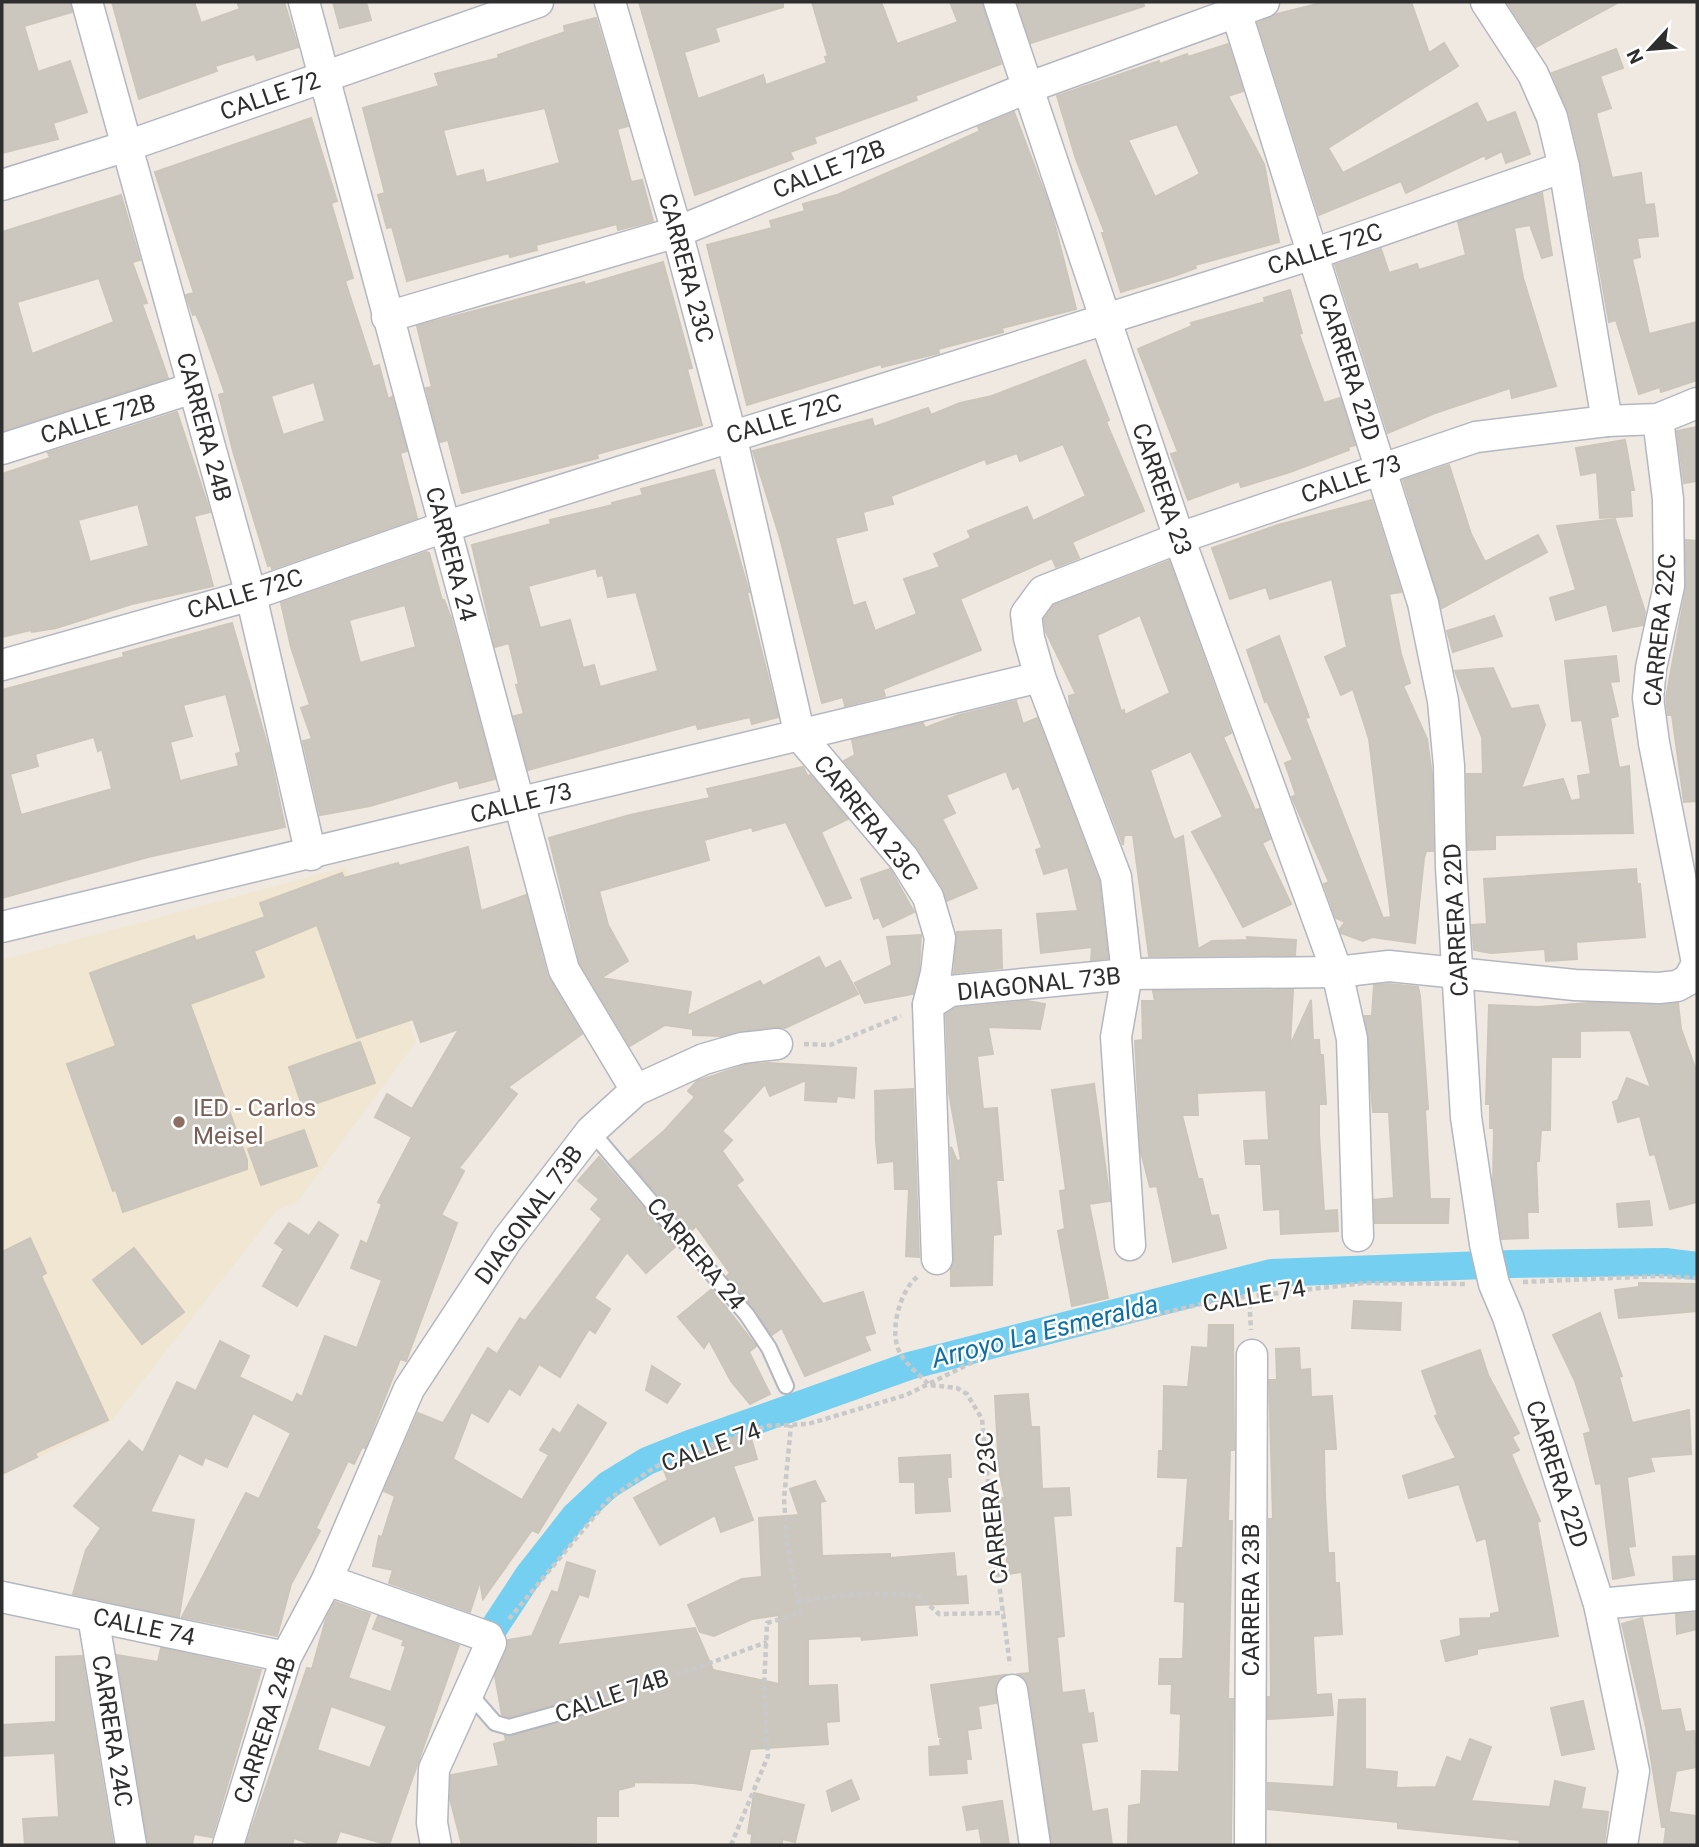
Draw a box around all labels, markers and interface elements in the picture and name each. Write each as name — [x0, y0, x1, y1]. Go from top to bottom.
north arrow — [1615, 14, 1685, 84]
text: N — [1622, 45, 1648, 67]
street label: CALLE 72 — [216, 66, 324, 126]
street label: CALLE 72B — [769, 134, 889, 204]
street label: CARRERA 23C — [653, 190, 719, 346]
street label: CALLE 72C — [1264, 217, 1386, 281]
street label: CARRERA 22D — [1312, 290, 1386, 444]
street label: CARRERA 24B — [171, 350, 237, 504]
street label: CALLE 72B — [37, 388, 159, 450]
street label: CALLE 72C — [723, 388, 845, 450]
street label: CARRERA 23 — [1126, 419, 1198, 559]
street label: CALLE 73 — [1297, 449, 1405, 509]
street label: CARRERA 24 — [420, 484, 482, 624]
street label: CARRERA 22C — [1638, 552, 1682, 708]
street label: CALLE 72C — [184, 563, 306, 625]
street label: CARRERA 23C — [808, 750, 926, 886]
street label: CALLE 73 — [467, 777, 575, 829]
street label: CARRERA 22D — [1438, 843, 1474, 997]
street label: DIAGONAL 73B — [956, 961, 1122, 1007]
place label: IED - Carlos Meisel — [193, 1094, 316, 1150]
marker: IED - Carlos Meisel — [171, 1114, 187, 1130]
street label: DIAGONAL 73B — [469, 1140, 589, 1290]
street label: CARRERA 24 — [641, 1192, 751, 1316]
street label: CALLE 74 — [1201, 1274, 1307, 1318]
water label: Arroyo La Esmeralda — [927, 1288, 1161, 1374]
street label: CARRERA 22D — [1520, 1397, 1594, 1551]
street label: CALLE 74 — [657, 1416, 765, 1478]
street label: CARRERA 23C — [970, 1430, 1014, 1586]
street label: CARRERA 23B — [1237, 1524, 1265, 1676]
street label: CALLE 74 — [90, 1603, 198, 1651]
street label: CARRERA 24C — [86, 1653, 138, 1809]
street label: CARRERA 24B — [228, 1653, 302, 1807]
street label: CALLE 74B — [551, 1663, 673, 1729]

